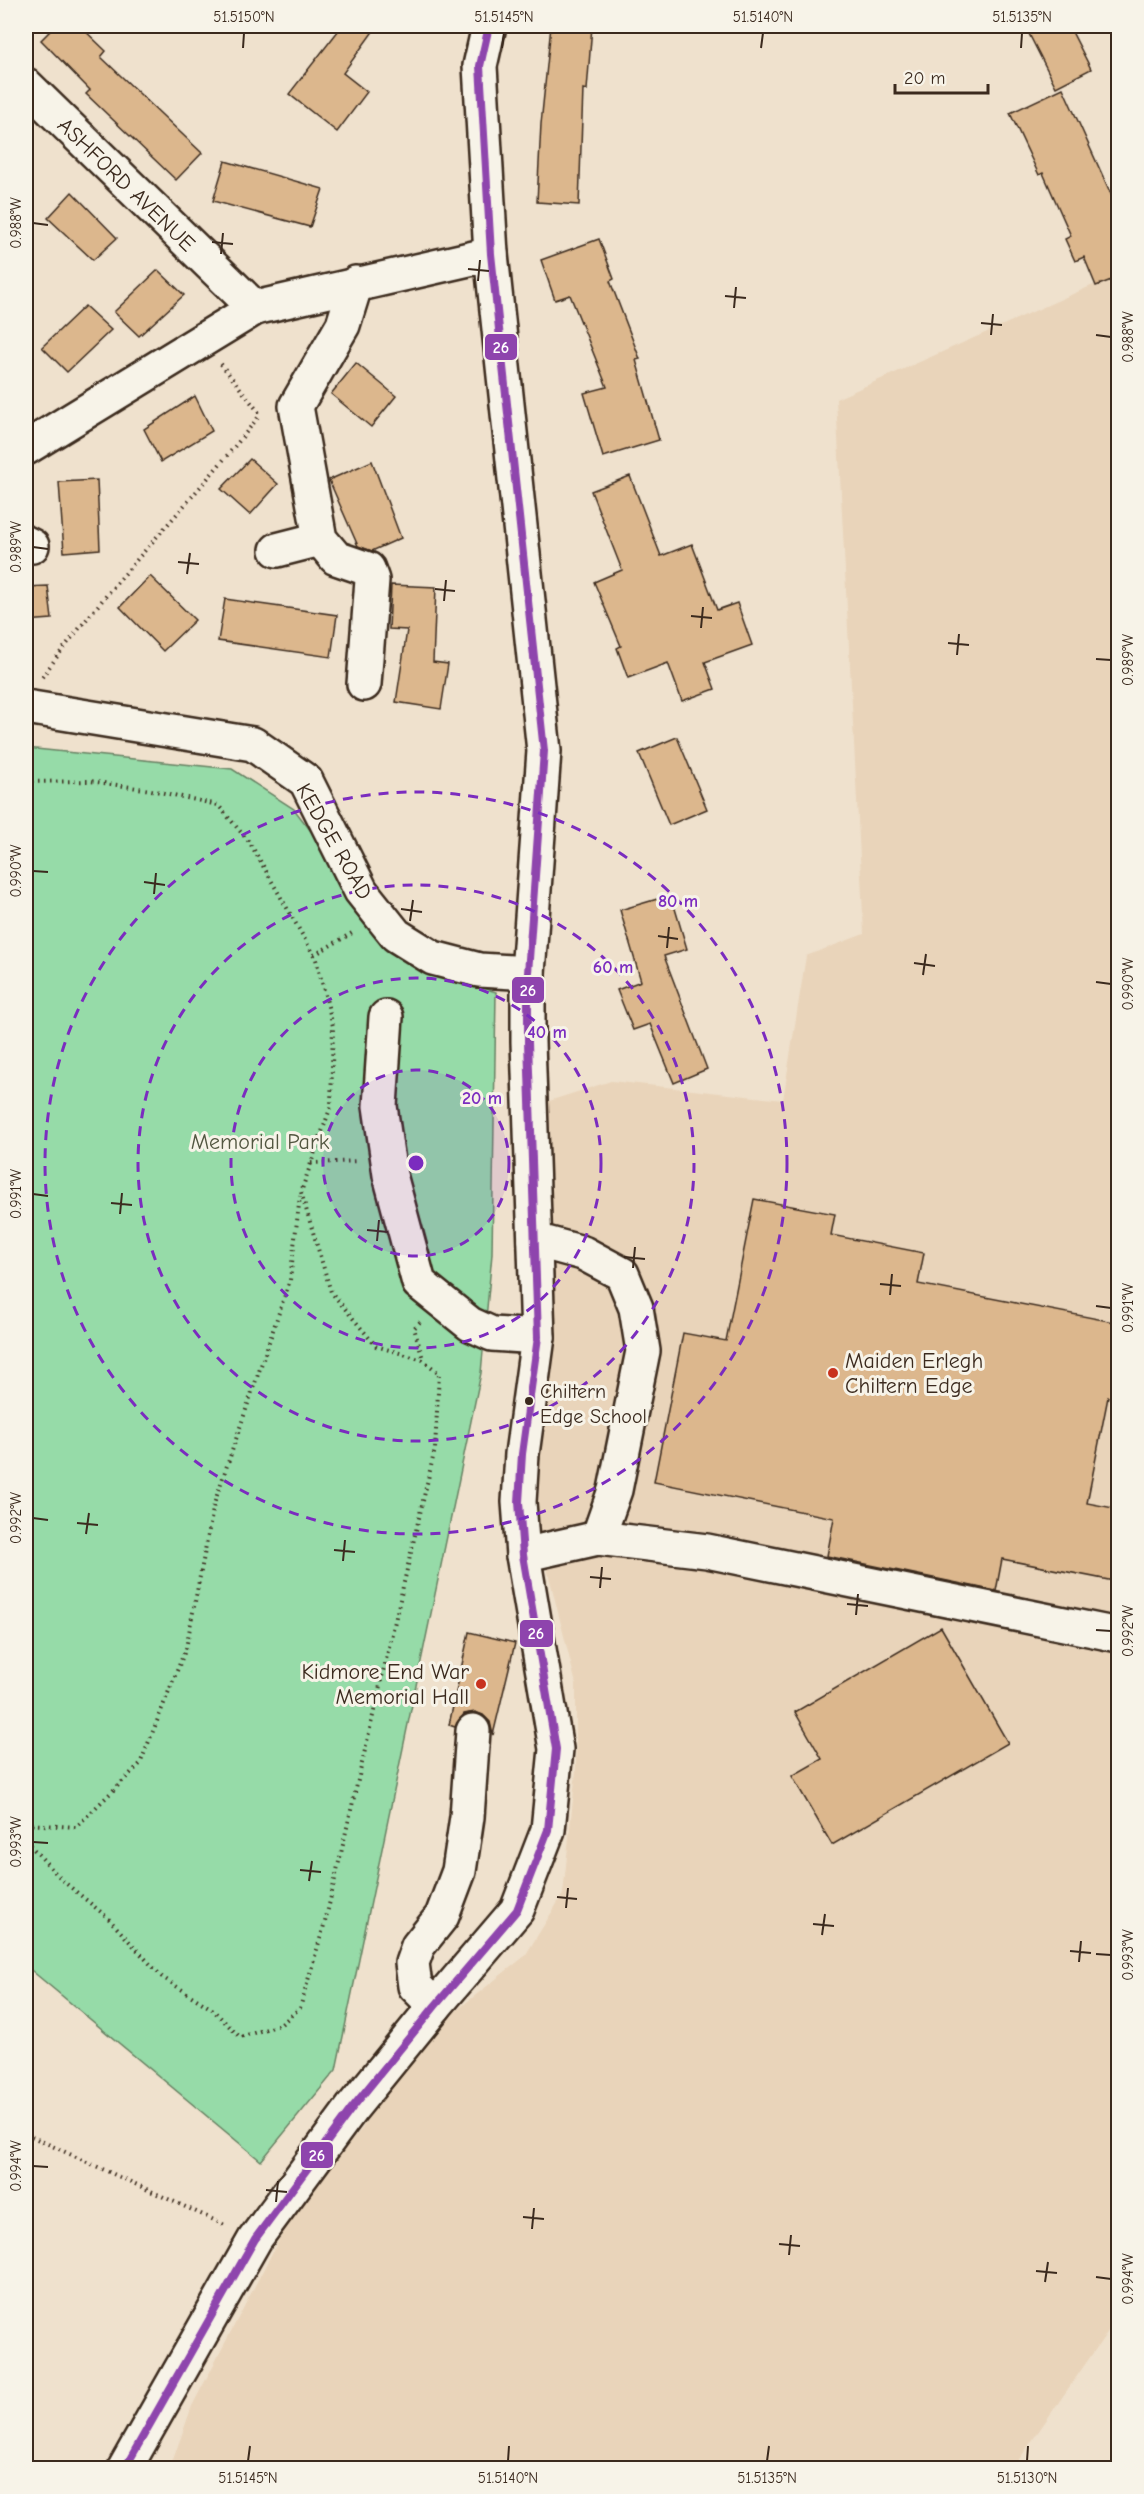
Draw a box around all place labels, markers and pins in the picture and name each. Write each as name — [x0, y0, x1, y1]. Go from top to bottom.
centre of rings — [406, 1153, 426, 1173]
place label: Maiden Erlegh Chiltern Edge — [845, 1348, 983, 1399]
marker: Maiden Erlegh Chiltern Edge — [826, 1366, 840, 1380]
place label: Chiltern Edge School — [540, 1380, 647, 1428]
marker: Chiltern Edge School — [523, 1395, 535, 1407]
place label: Kidmore End War Memorial Hall — [301, 1659, 469, 1710]
marker: Kidmore End War Memorial Hall — [474, 1677, 488, 1691]

